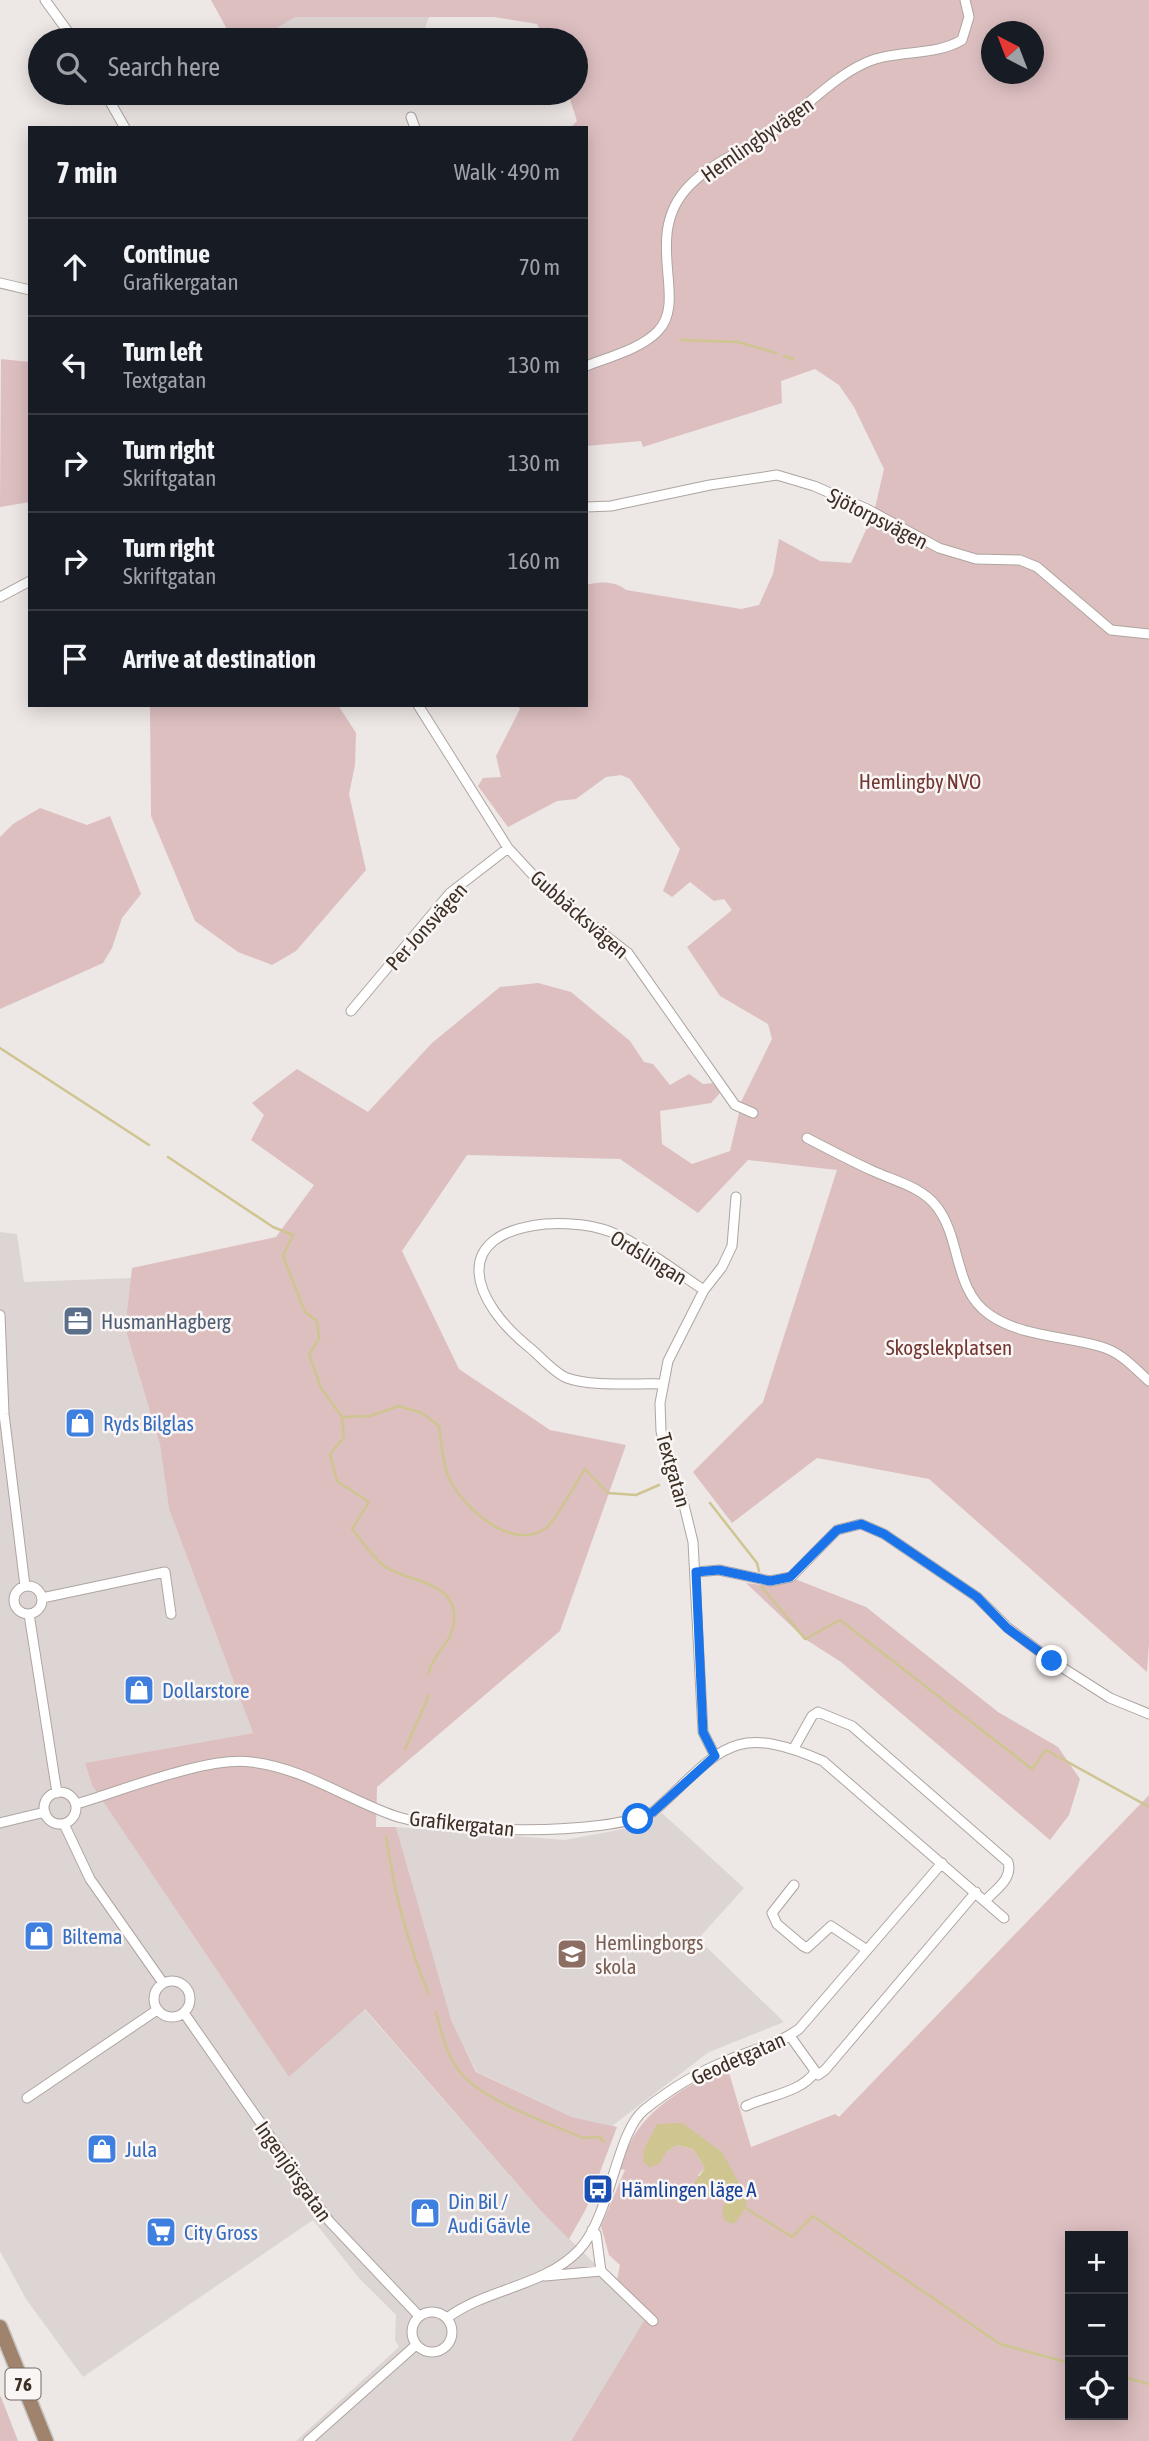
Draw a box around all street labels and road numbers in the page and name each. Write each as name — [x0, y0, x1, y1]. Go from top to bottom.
street label: Hemlingbyvägen — [696, 91, 818, 187]
street label: Sjötorpsvägen — [824, 482, 932, 554]
street label: Gubbäcksvägen — [526, 865, 634, 963]
street label: Per Jonsvägen — [380, 877, 472, 975]
street label: Ordslingan — [606, 1225, 692, 1289]
street label: Textgatan — [652, 1430, 696, 1510]
street label: Grafikergatan — [408, 1806, 516, 1840]
street label: Geodetgatan — [687, 2027, 789, 2089]
street label: Ingenjörsgatan — [251, 2116, 337, 2226]
road number: 76 — [5, 2368, 40, 2400]

